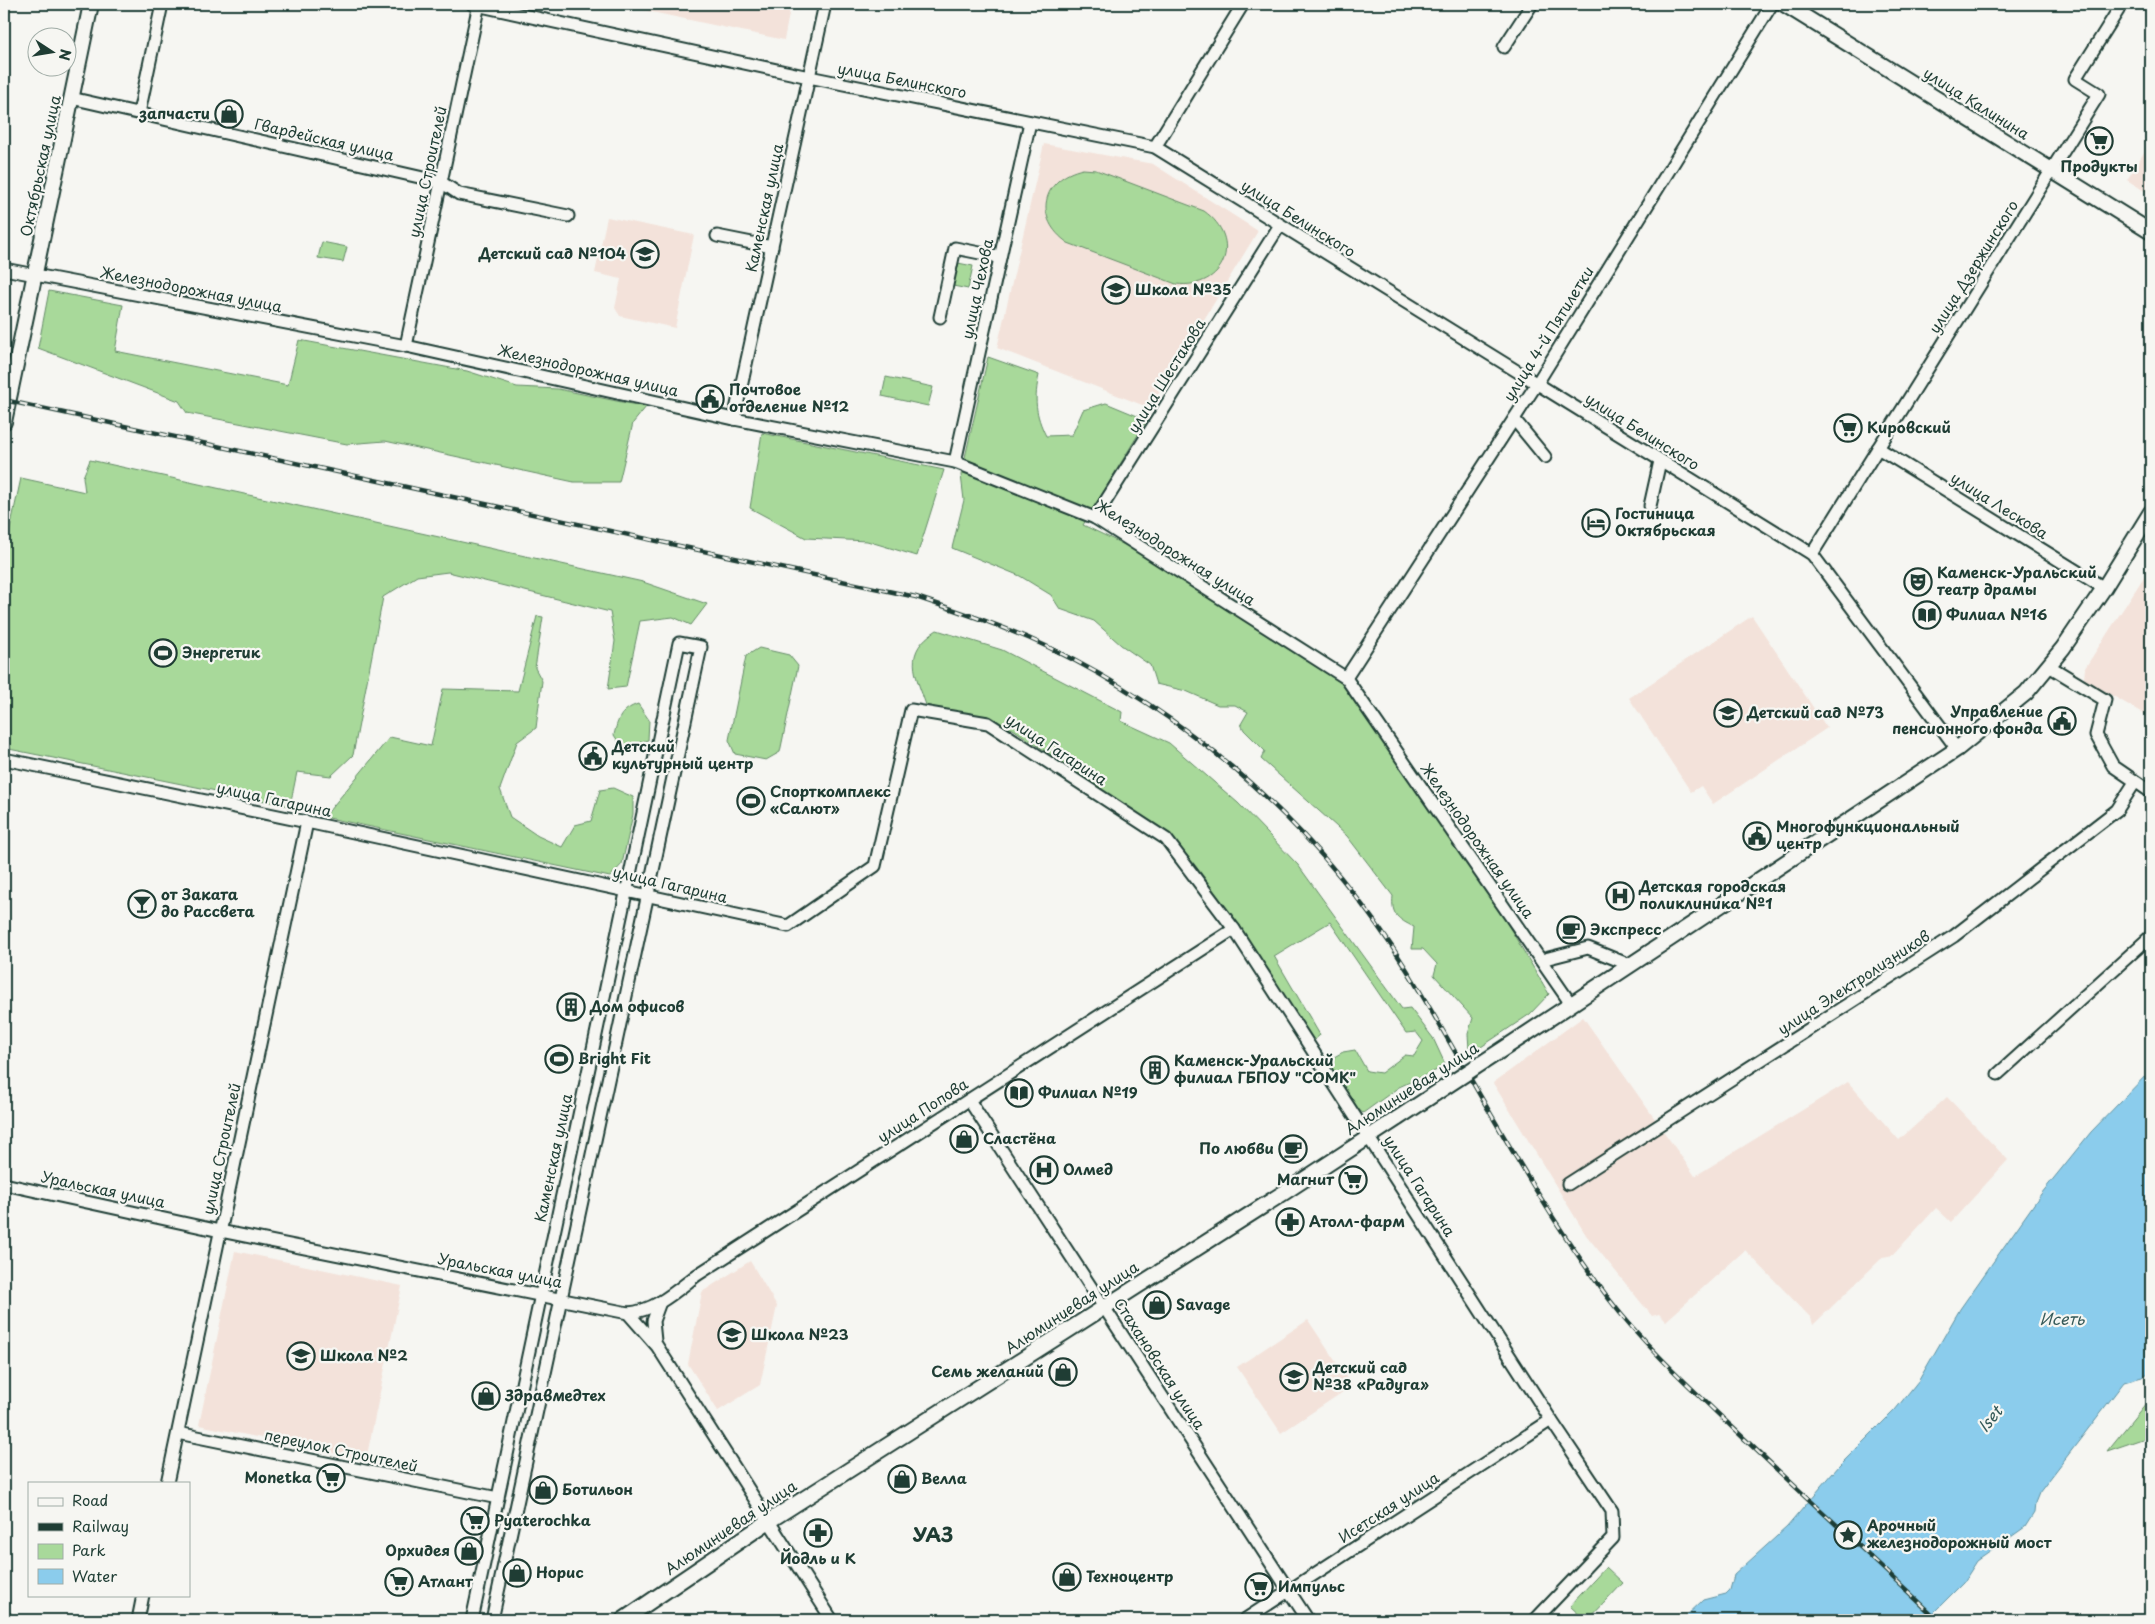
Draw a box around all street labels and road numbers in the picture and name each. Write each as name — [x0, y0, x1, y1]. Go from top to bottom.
street label: улица Белинского — [836, 56, 969, 103]
street label: улица Калинина — [1919, 61, 2035, 145]
street label: Октябрьская улица — [13, 92, 66, 239]
street label: улица Строителей — [401, 104, 452, 240]
street label: Гвардейская улица — [252, 111, 397, 166]
street label: Каменская улица — [739, 141, 789, 274]
street label: улица Белинского — [1237, 173, 1361, 262]
street label: улица Дзержинского — [1922, 195, 2023, 337]
street label: улица Чехова — [955, 236, 999, 341]
street label: Железнодорожная улица — [98, 260, 285, 318]
street label: улица 4-й Пятилетки — [1497, 261, 1599, 405]
street label: улица Шестакова — [1121, 313, 1211, 437]
street label: Железнодорожная улица — [496, 338, 682, 402]
street label: улица Белинского — [1581, 386, 1705, 475]
street label: улица Лескова — [1947, 466, 2054, 544]
street label: Железнодорожная улица — [1091, 493, 1261, 611]
street label: улица Гагарина — [1001, 707, 1113, 791]
street label: Железнодорожная улица — [1416, 758, 1541, 923]
street label: улица Гагарина — [215, 775, 335, 822]
street label: улица Гагарина — [611, 859, 731, 908]
street label: улица Электролизников — [1772, 923, 1934, 1040]
street label: Алюминиевая улица — [1340, 1035, 1483, 1140]
street label: улица Попова — [872, 1071, 973, 1148]
street label: улица Строителей — [195, 1081, 246, 1217]
street label: Каменская улица — [528, 1091, 578, 1224]
street label: улица Гагарина — [1379, 1130, 1462, 1241]
street label: Уральская улица — [39, 1164, 168, 1213]
street label: Уральская улица — [436, 1246, 565, 1293]
street label: Алюминиевая улица — [1000, 1254, 1143, 1359]
street label: Стахановская улица — [1109, 1293, 1212, 1434]
street label: переулок Строителей — [262, 1422, 420, 1477]
street label: Исетская улица — [1333, 1465, 1444, 1548]
street label: Алюминиевая улица — [659, 1473, 801, 1580]

